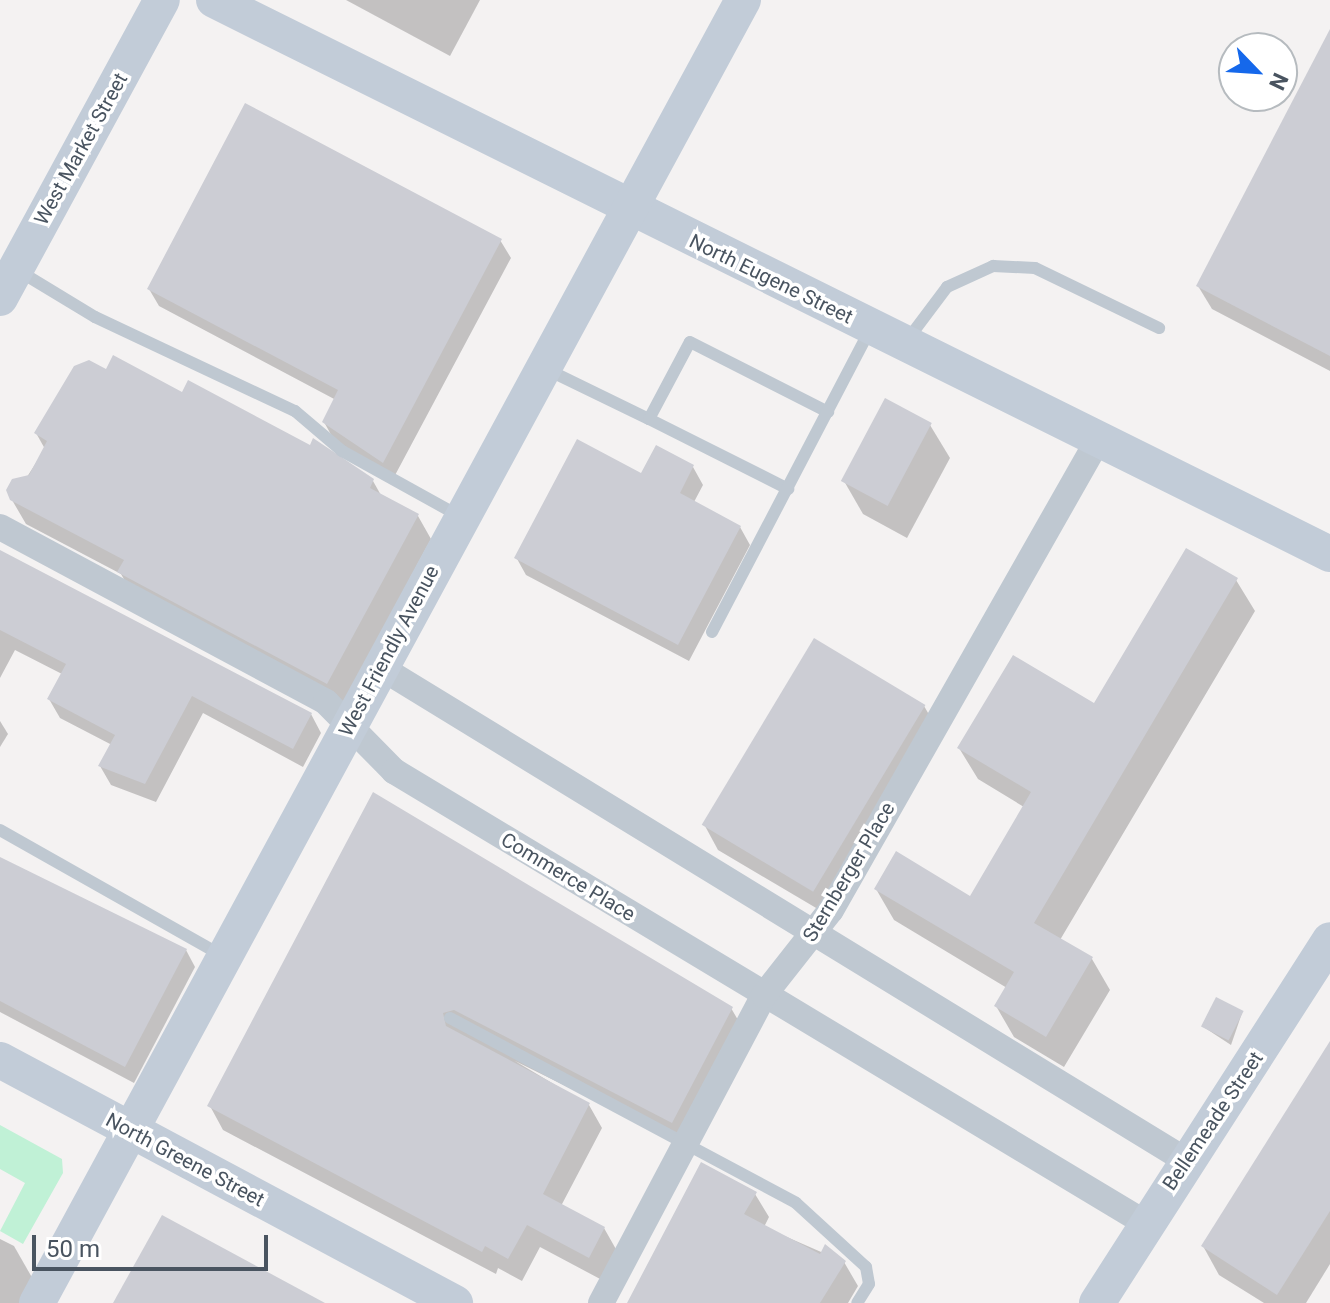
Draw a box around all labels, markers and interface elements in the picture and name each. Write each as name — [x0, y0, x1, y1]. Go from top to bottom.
north arrow — [1218, 32, 1298, 112]
street label: West Market Street — [29, 69, 133, 229]
text: N — [1264, 69, 1293, 94]
street label: North Eugene Street — [685, 229, 857, 329]
street label: West Friendly Avenue — [334, 562, 444, 740]
street label: Sternberger Place — [798, 798, 900, 946]
street label: Commerce Place — [497, 828, 639, 926]
street label: Bellemeade Street — [1158, 1047, 1268, 1195]
street label: North Greene Street — [102, 1108, 268, 1212]
scale bar — [36, 1219, 272, 1269]
text: 50 m — [46, 1235, 100, 1263]

